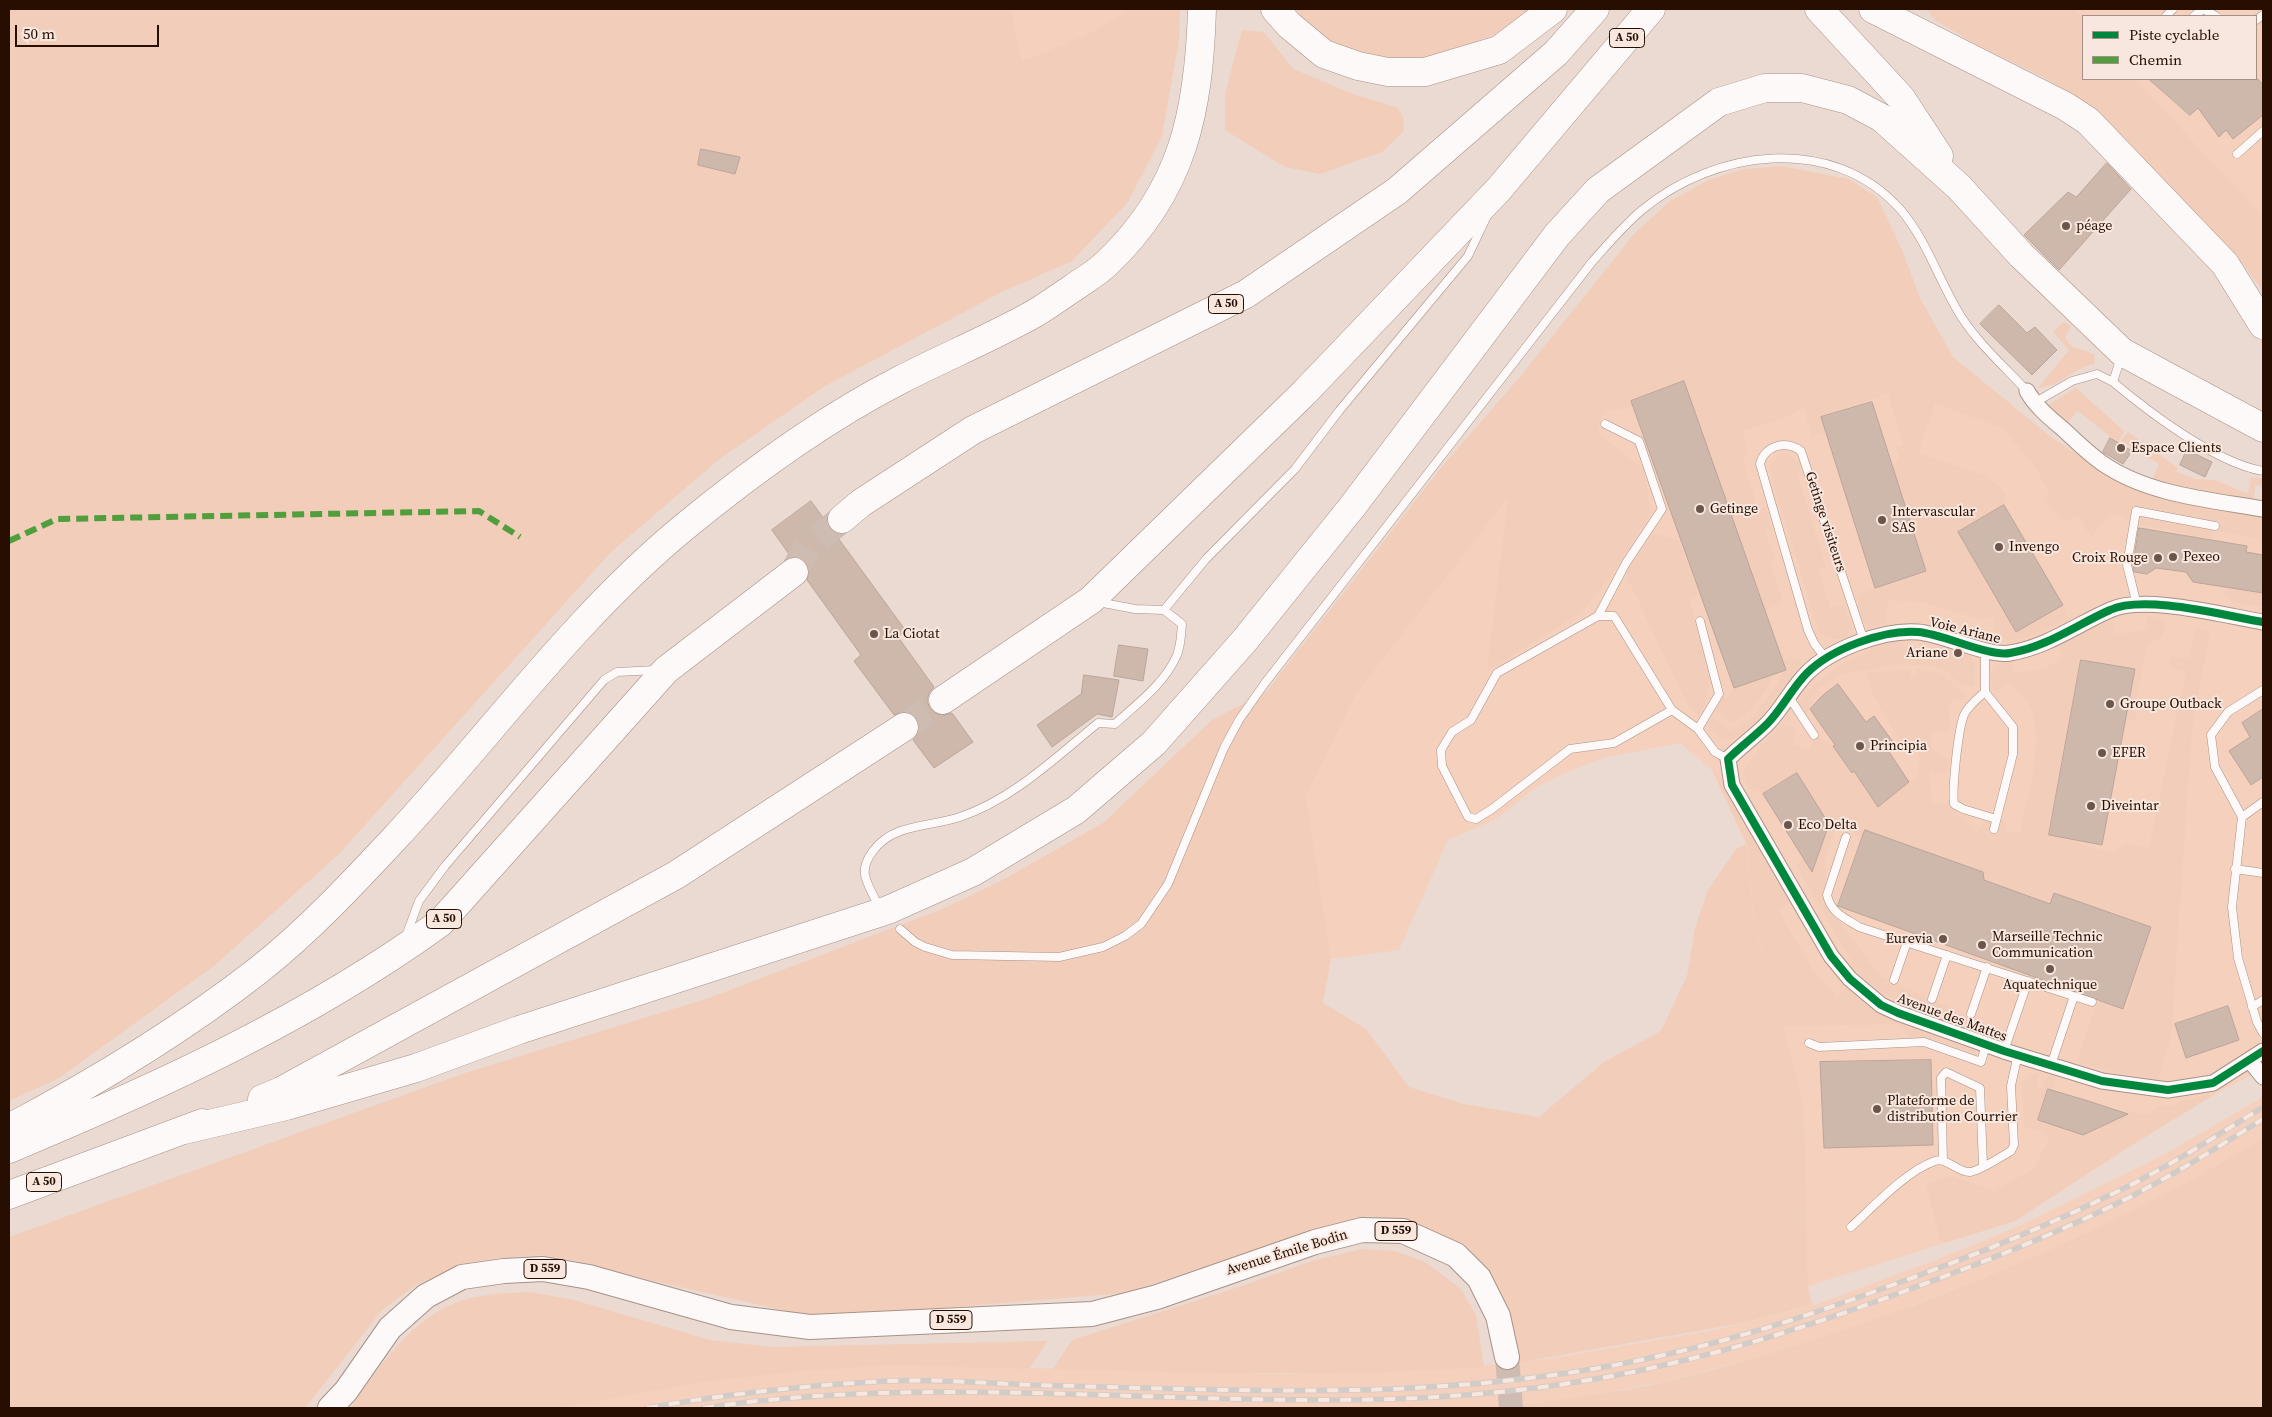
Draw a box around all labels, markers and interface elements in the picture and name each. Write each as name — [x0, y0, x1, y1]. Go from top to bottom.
scale bar — [18, 15, 161, 47]
legend — [2082, 15, 2257, 80]
text: 50 m — [23, 23, 55, 44]
text: Piste cyclable — [2129, 24, 2219, 45]
road number: A 50 — [1610, 28, 1644, 48]
text: Chemin — [2129, 49, 2182, 70]
place label: péage — [2076, 218, 2112, 234]
marker: péage — [2060, 220, 2072, 232]
road number: A 50 — [1208, 294, 1244, 314]
place label: Espace Clients — [2131, 440, 2221, 456]
marker: Espace Clients — [2115, 442, 2127, 454]
street label: Getinge visiteurs — [1801, 470, 1849, 574]
place label: Getinge — [1710, 501, 1758, 517]
marker: Getinge — [1694, 503, 1706, 515]
place label: Intervascular SAS — [1892, 504, 1975, 536]
marker: Intervascular SAS — [1876, 514, 1888, 526]
place label: Invengo — [2009, 539, 2059, 555]
marker: Invengo — [1993, 541, 2005, 553]
place label: Pexeo — [2183, 549, 2220, 565]
place label: Croix Rouge — [2072, 550, 2148, 566]
marker: Pexeo — [2167, 551, 2179, 563]
marker: Croix Rouge — [2152, 552, 2164, 564]
street label: Voie Ariane — [1928, 614, 2002, 648]
place label: La Ciotat — [884, 626, 940, 642]
marker: La Ciotat — [868, 628, 880, 640]
place label: Ariane — [1906, 645, 1948, 661]
marker: Ariane — [1952, 647, 1964, 659]
place label: Groupe Outback — [2120, 696, 2222, 712]
marker: Groupe Outback — [2104, 698, 2116, 710]
place label: Principia — [1870, 738, 1927, 754]
marker: Principia — [1854, 740, 1866, 752]
place label: EFER — [2112, 745, 2146, 761]
marker: EFER — [2096, 747, 2108, 759]
place label: Diveintar — [2101, 798, 2159, 814]
marker: Diveintar — [2085, 800, 2097, 812]
place label: Eco Delta — [1798, 817, 1857, 833]
marker: Eco Delta — [1782, 819, 1794, 831]
road number: A 50 — [426, 910, 462, 929]
place label: Marseille Technic Communication — [1992, 929, 2103, 962]
place label: Eurevia — [1885, 931, 1933, 947]
marker: Eurevia — [1937, 933, 1949, 945]
marker: Marseille Technic Communication — [1976, 939, 1988, 951]
marker: Aquatechnique — [2044, 963, 2056, 975]
place label: Aquatechnique — [2003, 977, 2097, 993]
street label: Avenue des Mattes — [1895, 990, 2009, 1046]
place label: Plateforme de distribution Courrier — [1887, 1093, 2018, 1126]
marker: Plateforme de distribution Courrier — [1871, 1103, 1883, 1115]
road number: A 50 — [27, 1172, 62, 1192]
road number: D 559 — [1375, 1222, 1417, 1240]
street label: Avenue Émile Bodin — [1224, 1227, 1350, 1279]
road number: D 559 — [524, 1260, 566, 1278]
road number: D 559 — [930, 1310, 972, 1330]

